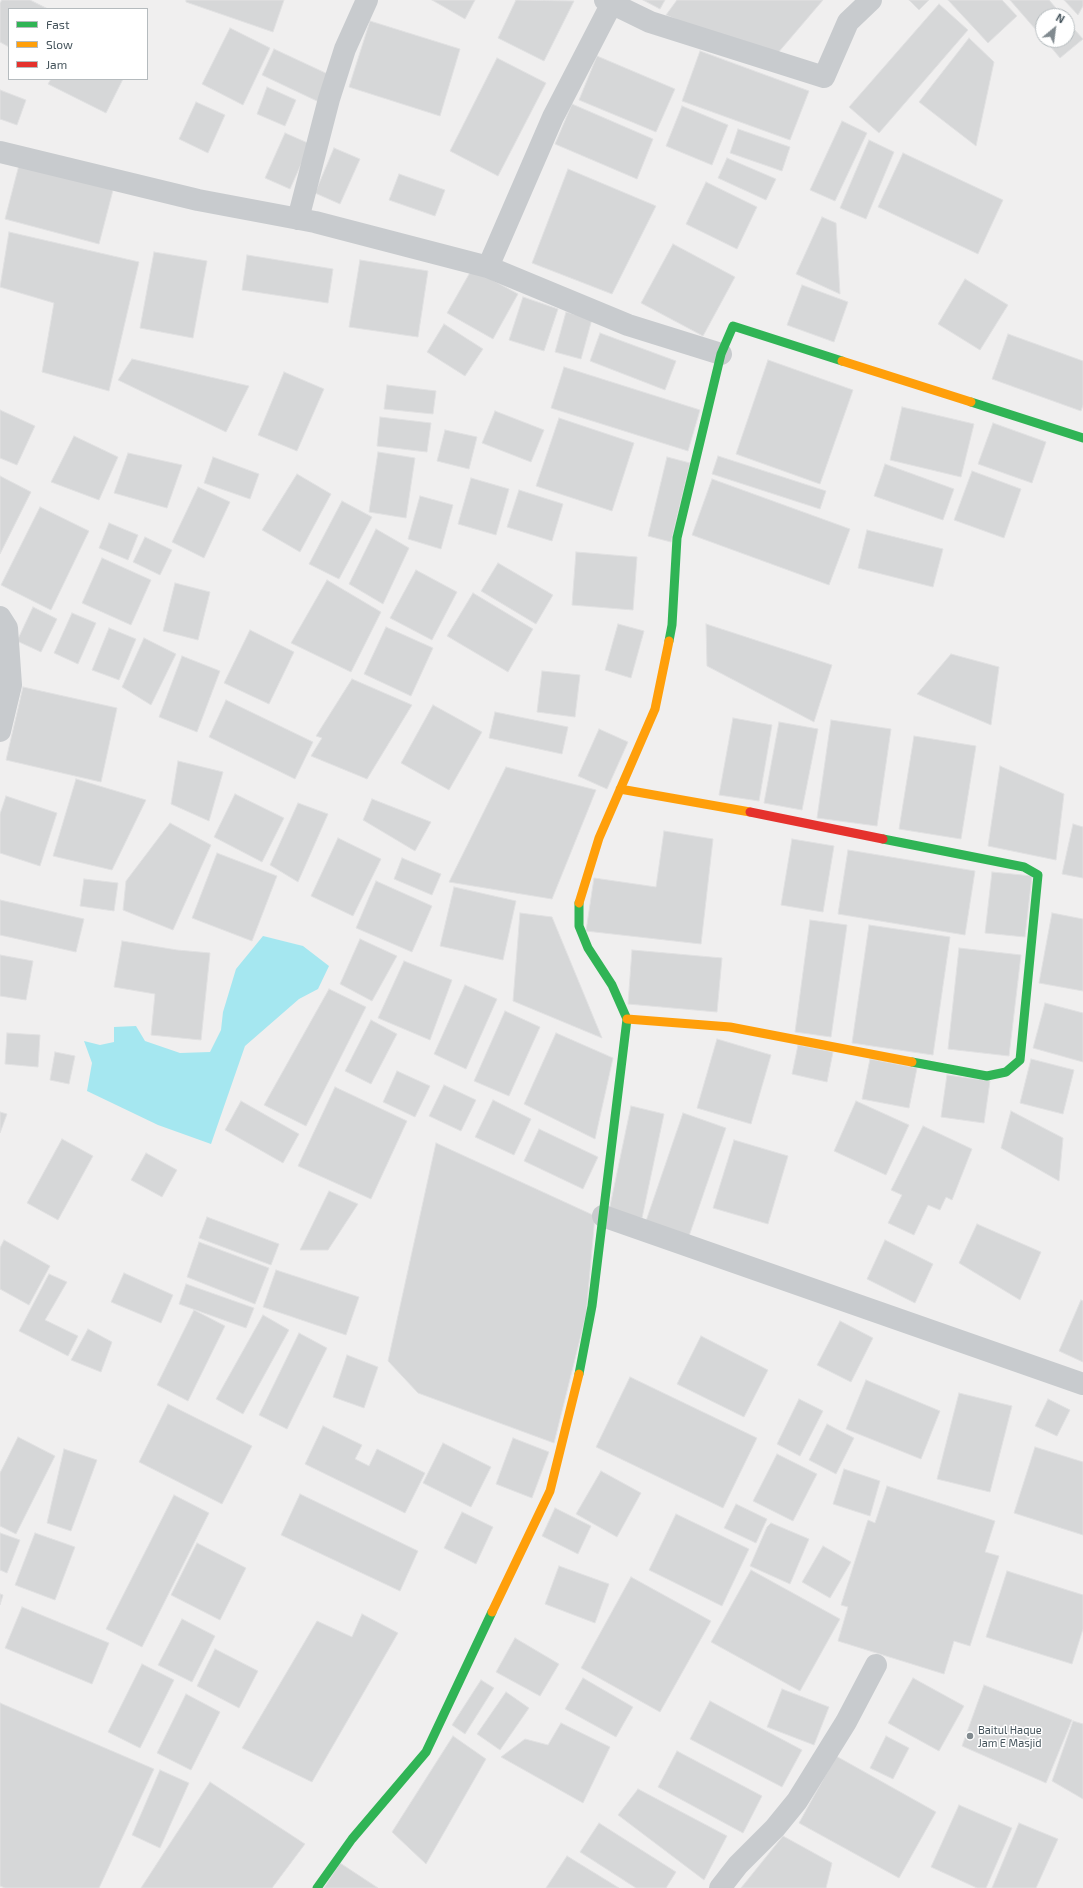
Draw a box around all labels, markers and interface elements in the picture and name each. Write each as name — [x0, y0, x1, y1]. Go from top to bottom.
legend — [8, 8, 148, 80]
north arrow — [1035, 8, 1075, 48]
text: N — [1054, 10, 1067, 26]
text: Fast — [46, 17, 69, 31]
text: Slow — [46, 37, 73, 51]
text: Jam — [46, 57, 67, 71]
place label: Baitul Haque Jam E Masjid — [978, 1723, 1042, 1749]
marker: Baitul Haque Jam E Masjid — [965, 1731, 975, 1741]

